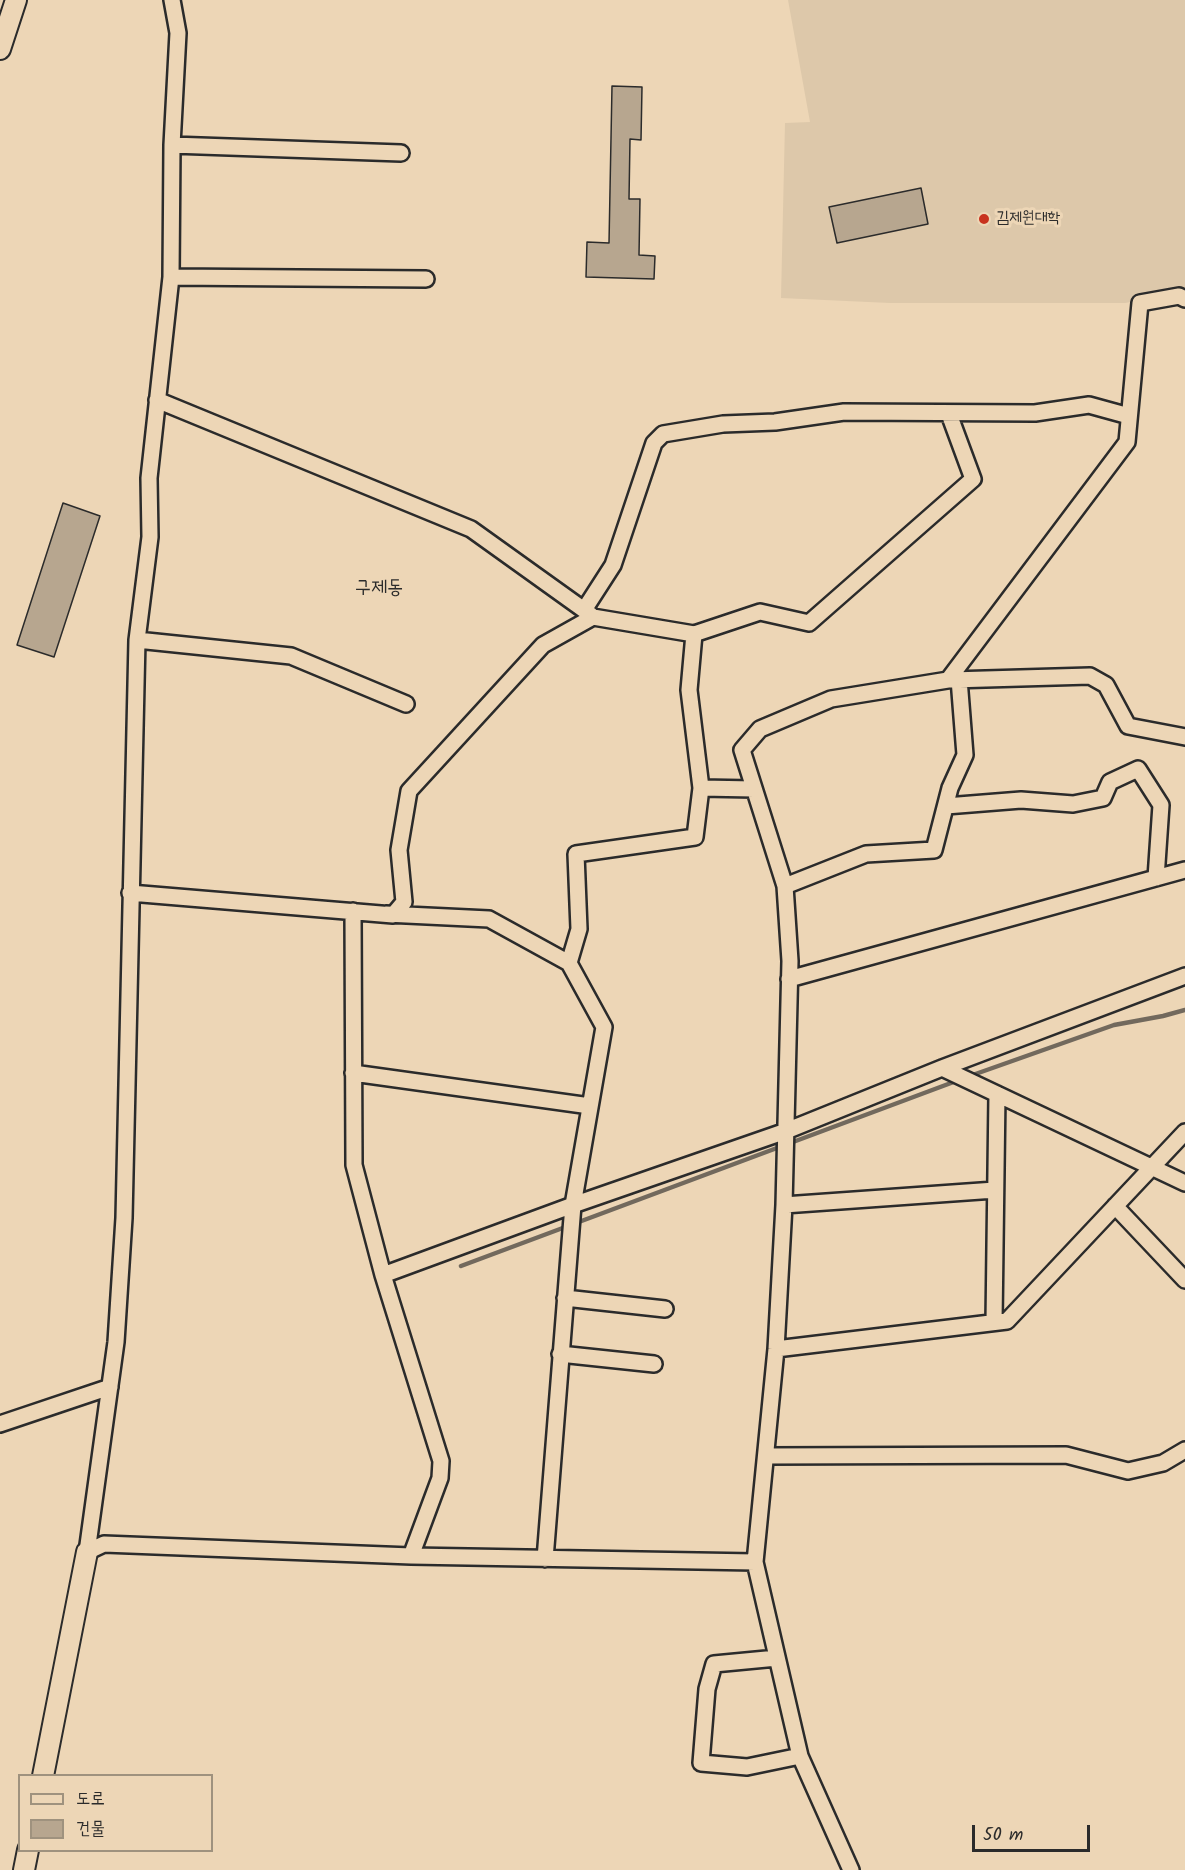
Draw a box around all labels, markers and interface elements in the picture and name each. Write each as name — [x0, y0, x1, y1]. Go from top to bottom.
place label: 김제원대학 — [996, 209, 1060, 229]
marker: 김제원대학 — [977, 212, 991, 226]
district label: 구제동 — [355, 578, 403, 602]
legend — [18, 1774, 213, 1852]
text: 도로 — [76, 1785, 105, 1814]
scale bar — [975, 1813, 1094, 1851]
text: 건물 — [76, 1815, 105, 1844]
text: 50 m — [983, 1821, 1023, 1850]

